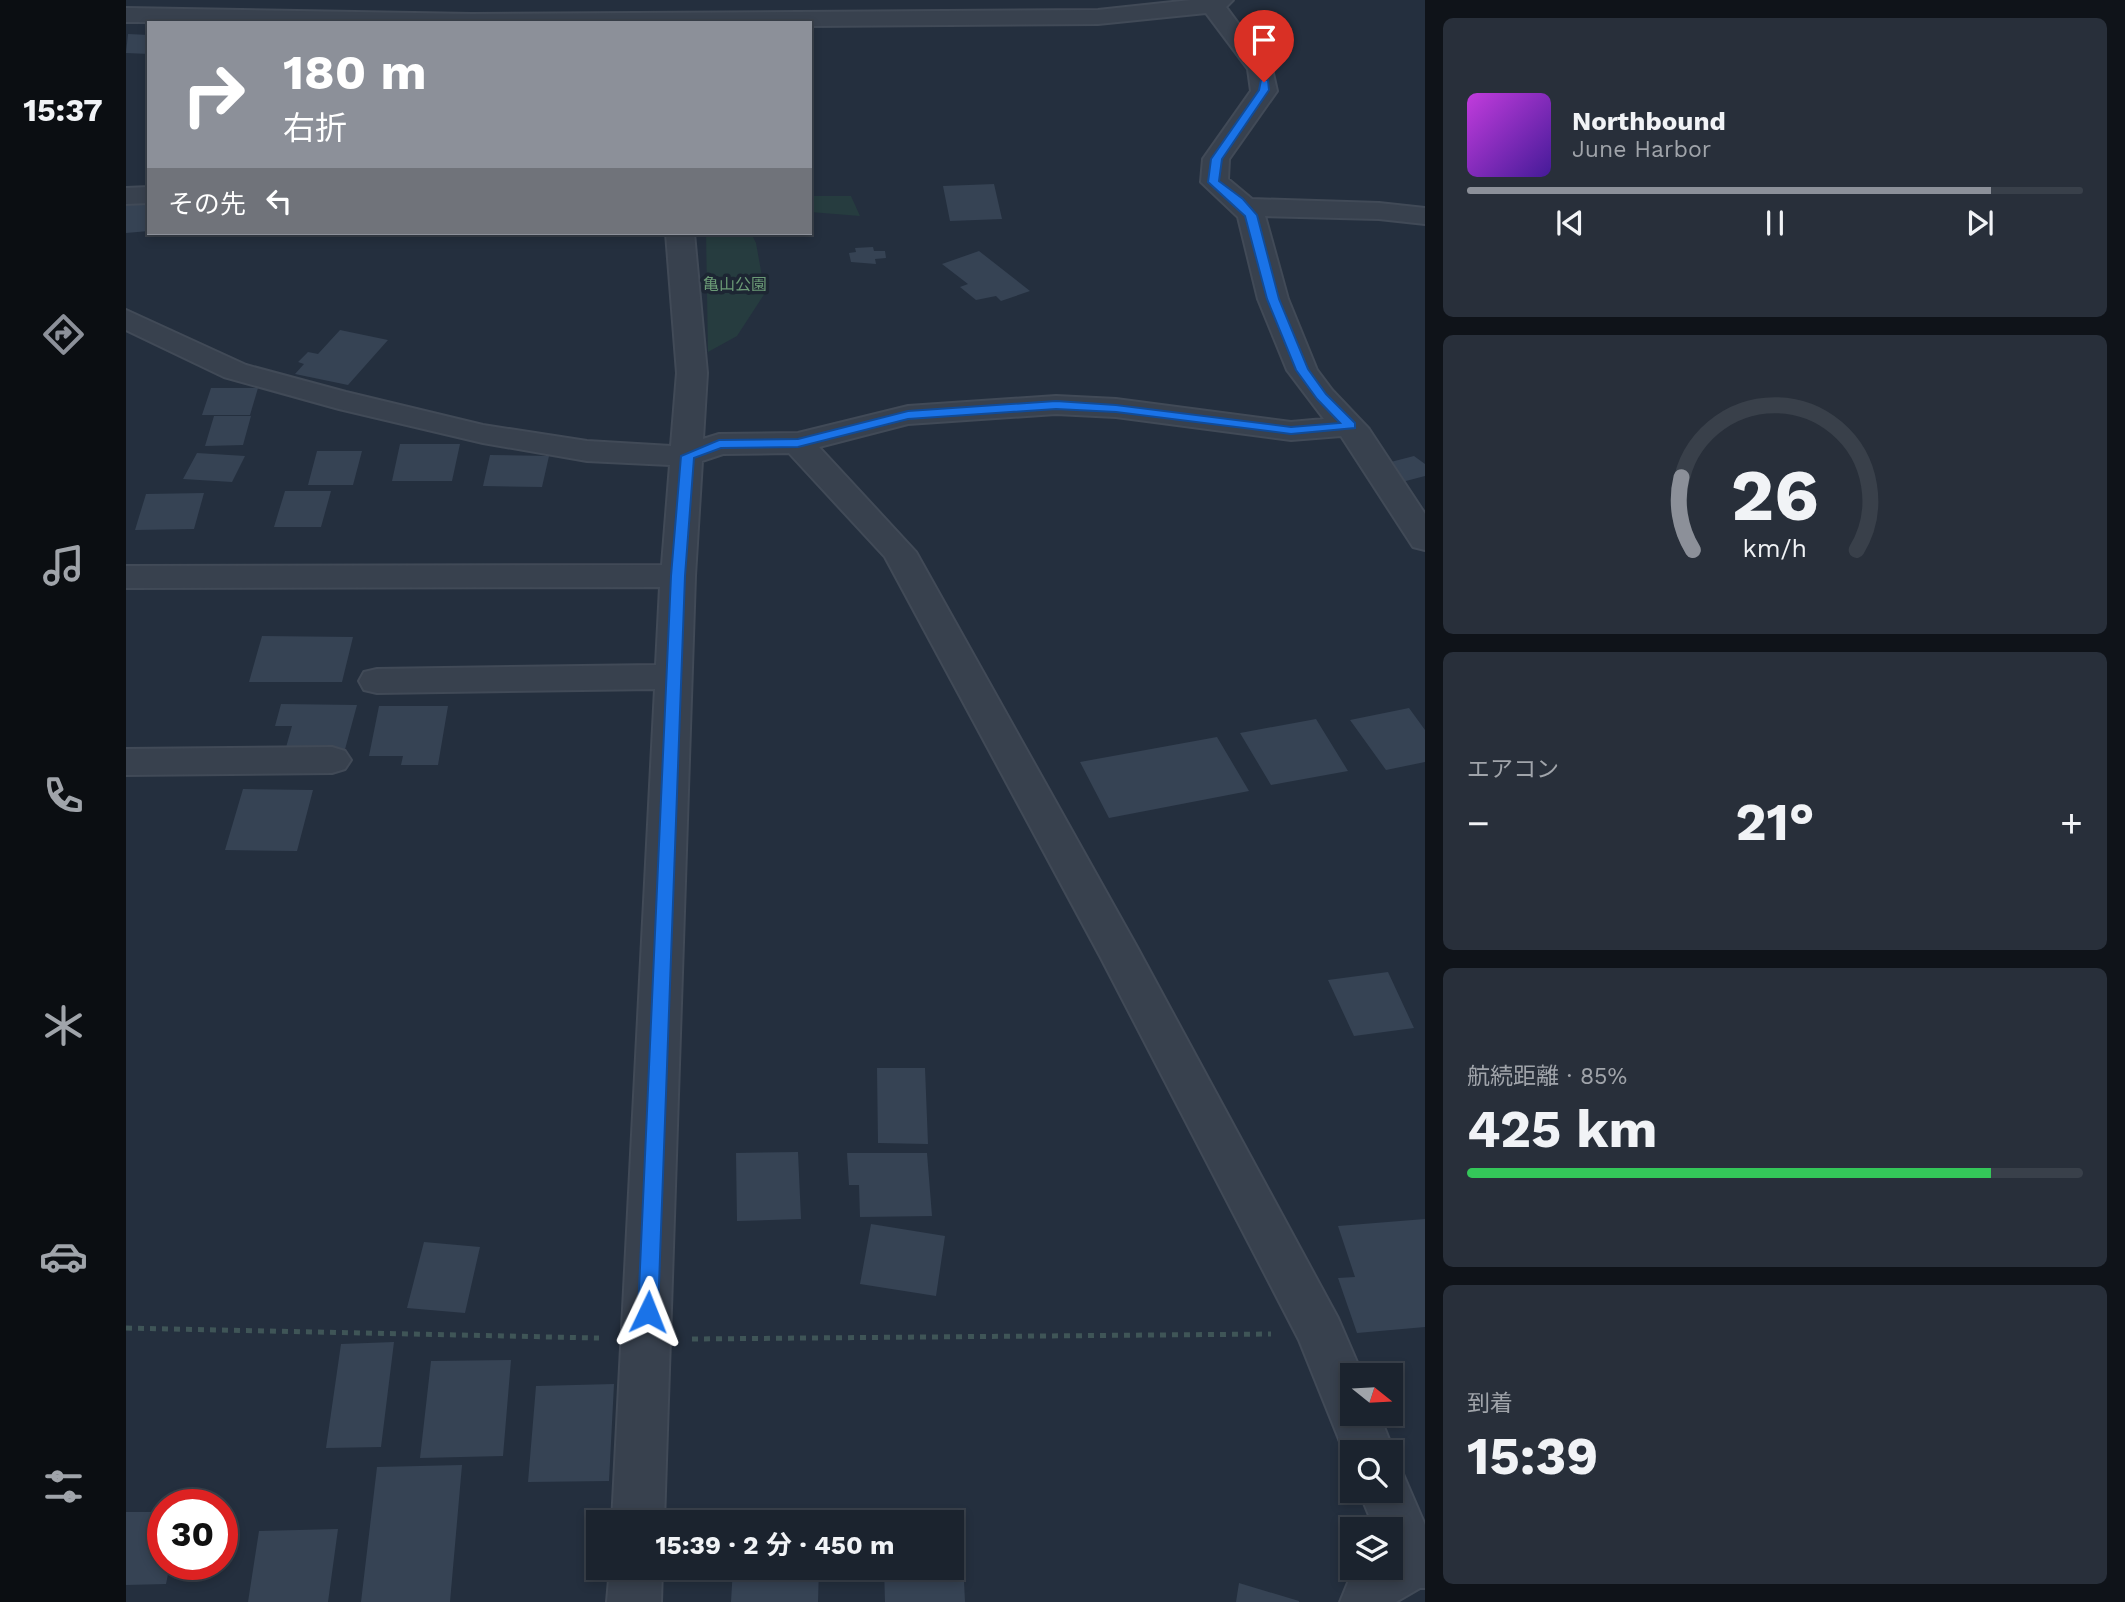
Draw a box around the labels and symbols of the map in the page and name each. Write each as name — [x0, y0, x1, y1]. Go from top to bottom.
pin — [1234, 10, 1294, 82]
park label: 亀山公園 — [703, 275, 767, 294]
position arrow — [611, 1275, 685, 1349]
north arrow — [1340, 1363, 1404, 1426]
speed limit sign: 30 — [147, 1489, 238, 1580]

